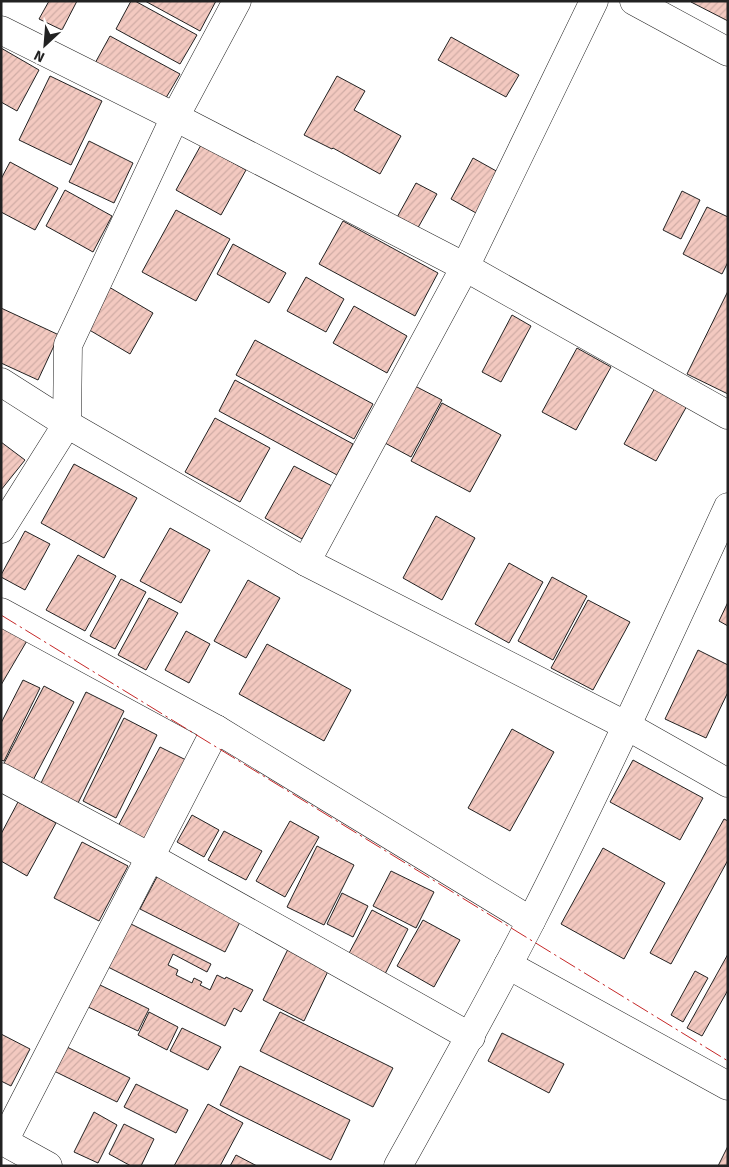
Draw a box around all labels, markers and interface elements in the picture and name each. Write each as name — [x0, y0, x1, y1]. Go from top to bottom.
north arrow — [20, 20, 70, 70]
text: N — [31, 46, 48, 66]

